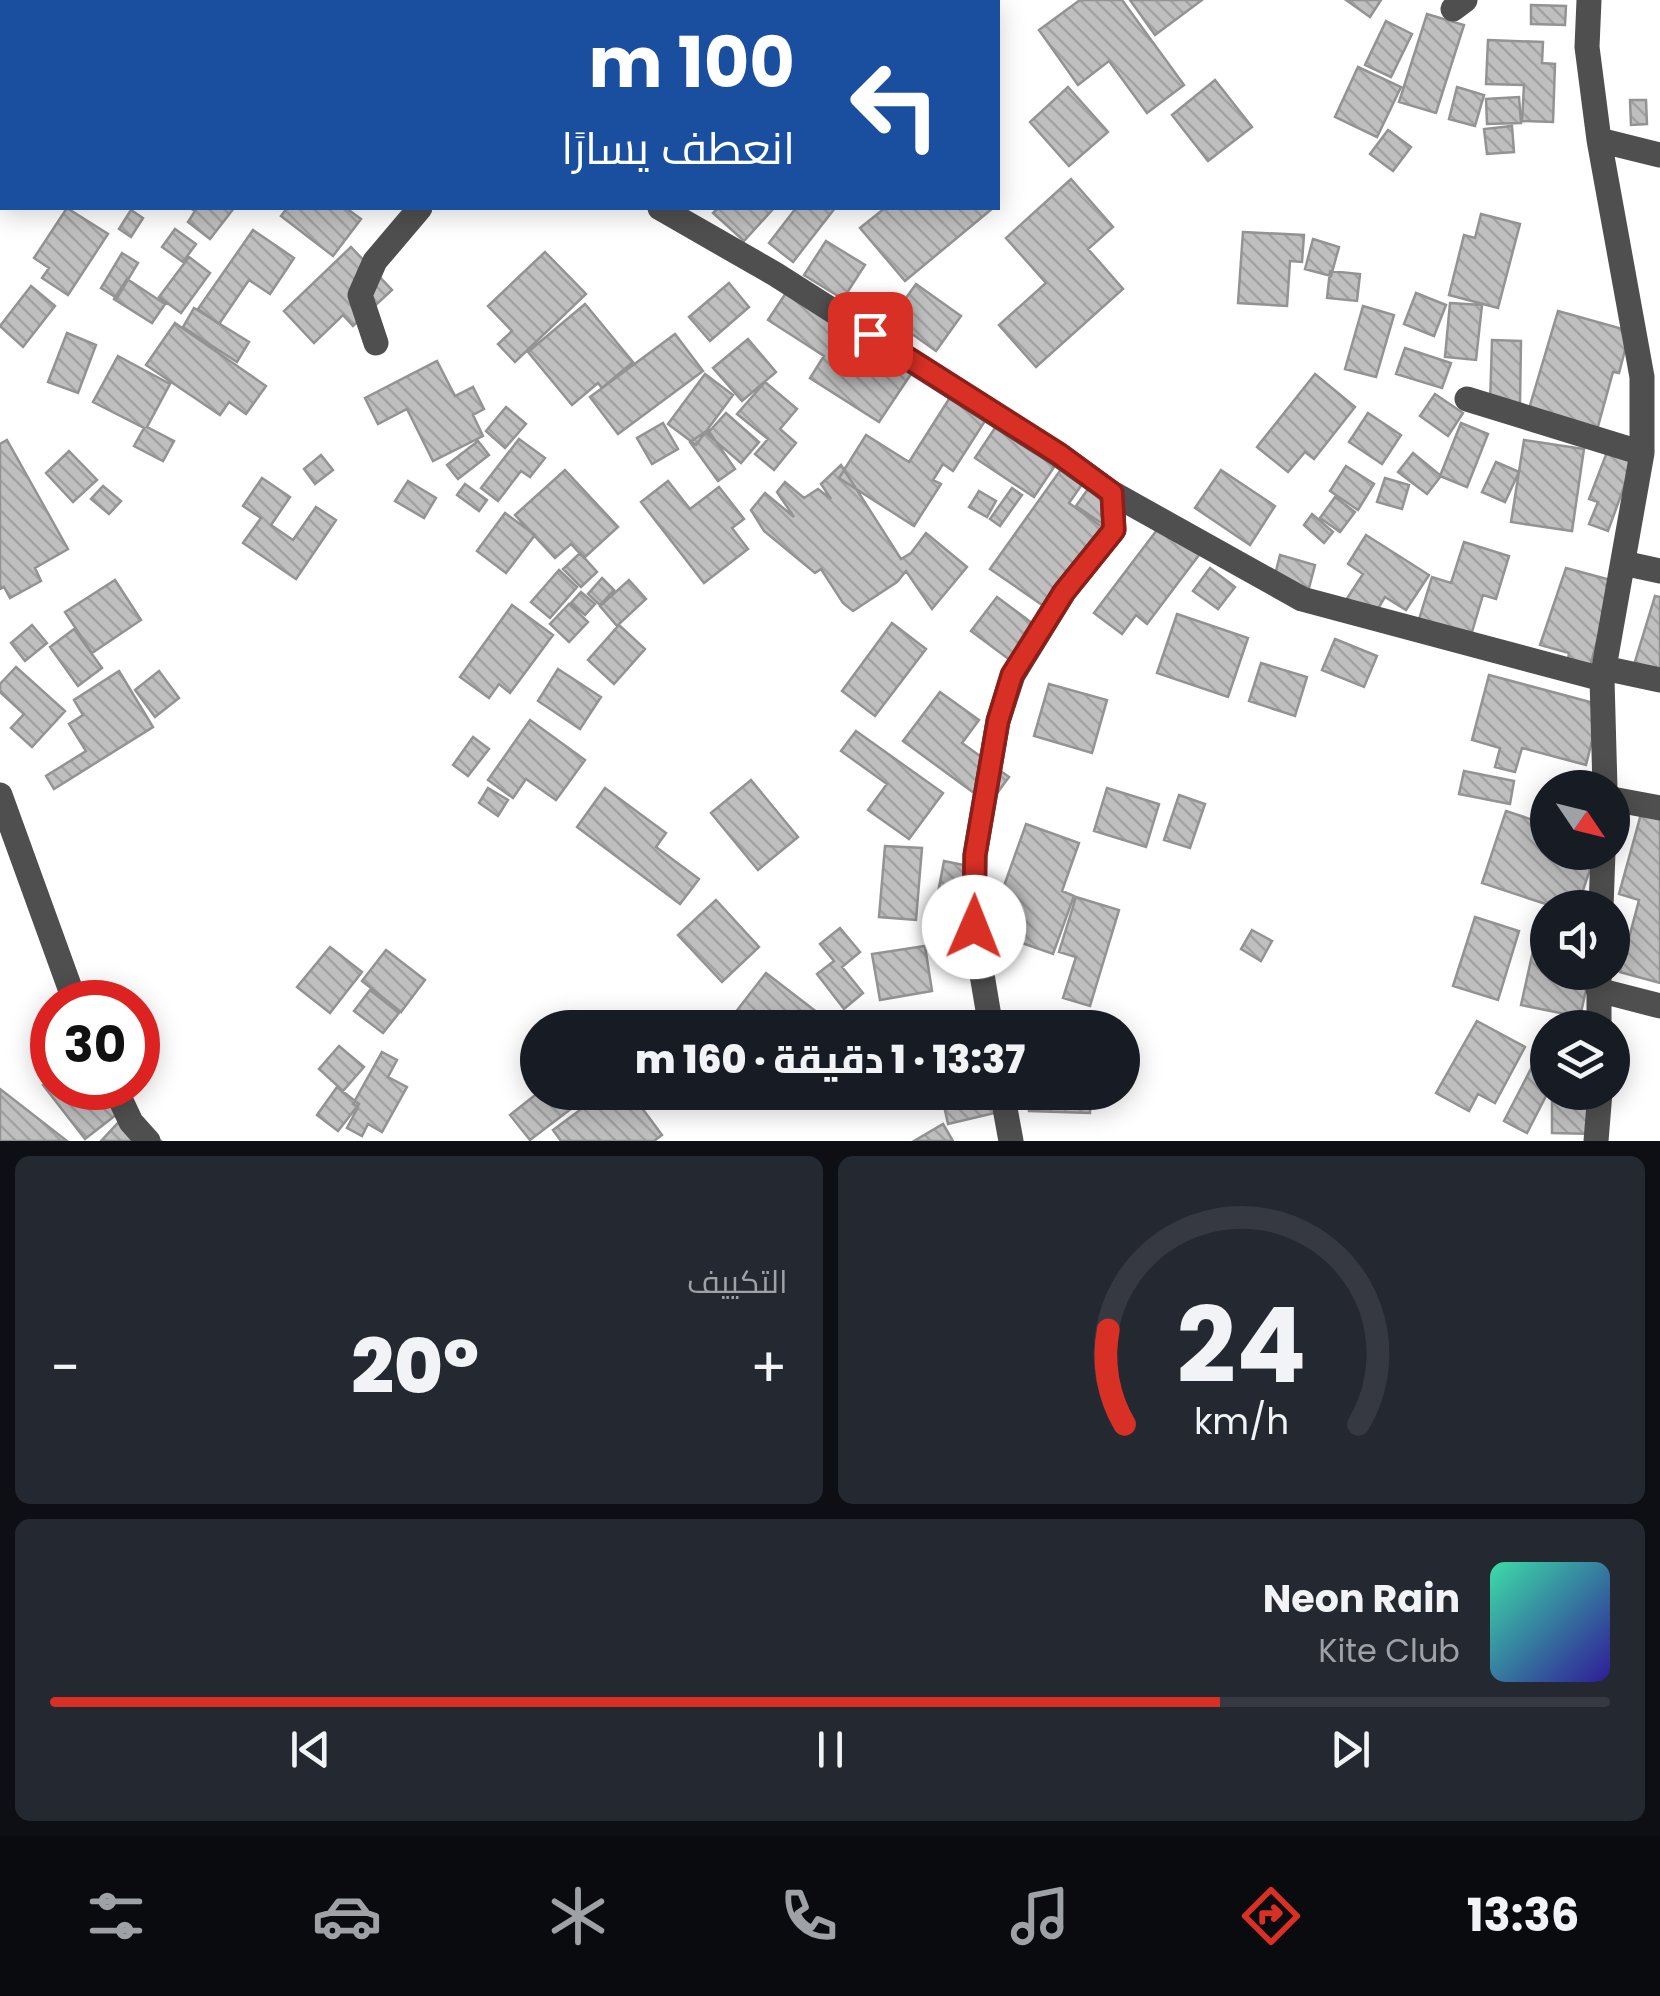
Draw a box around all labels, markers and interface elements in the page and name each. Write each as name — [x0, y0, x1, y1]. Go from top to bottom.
text: 100 m — [588, 13, 795, 112]
icon: left — [830, 40, 960, 170]
text: انعطف يسارًا — [561, 117, 795, 180]
pin — [828, 292, 913, 377]
icon: arrive — [843, 307, 898, 362]
north arrow — [1530, 770, 1630, 870]
map controls — [1530, 770, 1630, 1110]
position arrow — [922, 875, 1026, 979]
button: sound — [1530, 890, 1630, 990]
speed limit sign: 30 — [30, 980, 160, 1110]
button: layers — [1530, 1010, 1630, 1110]
text: 13:37 · 1 دقيقة · 160 m — [635, 1033, 1025, 1086]
text: التكييف — [687, 1259, 788, 1304]
text: 24 — [1176, 1273, 1306, 1418]
text: 20° — [351, 1314, 479, 1419]
text: − — [50, 1329, 80, 1406]
text: + — [750, 1329, 788, 1406]
text: km/h — [1194, 1396, 1289, 1447]
text: Neon Rain — [1263, 1572, 1460, 1625]
text: Kite Club — [1318, 1628, 1460, 1673]
icon: previous — [283, 1722, 338, 1777]
icon: pause — [803, 1722, 858, 1777]
icon: next — [1323, 1722, 1378, 1777]
icon: filters — [81, 1881, 151, 1951]
icon: car — [312, 1881, 382, 1951]
icon: climate — [543, 1881, 613, 1951]
icon: phone — [774, 1881, 844, 1951]
icon: music — [1005, 1881, 1075, 1951]
icon: directions — [1236, 1881, 1306, 1951]
text: 13:36 — [1467, 1884, 1580, 1947]

